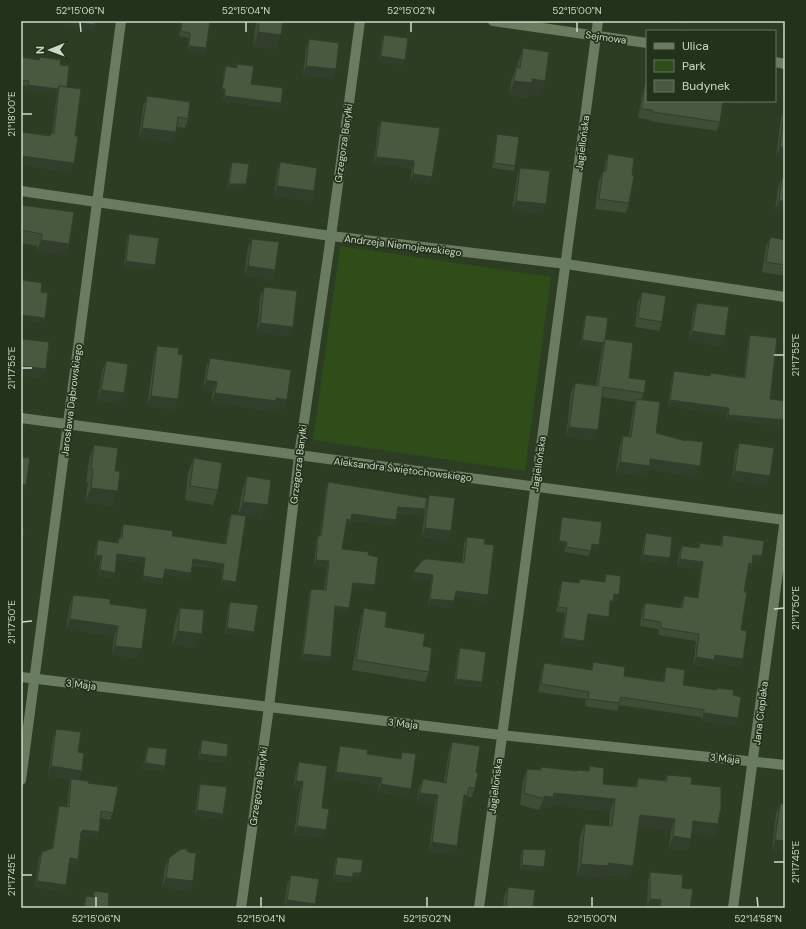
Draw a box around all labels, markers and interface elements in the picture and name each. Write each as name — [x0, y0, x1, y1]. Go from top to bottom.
text: 52°15'06"N — [56, 4, 104, 17]
text: 52°15'04"N — [222, 4, 270, 17]
text: 52°15'02"N — [387, 4, 435, 17]
text: 52°15'00"N — [552, 4, 602, 17]
street label: Sejmowa — [585, 28, 627, 47]
north arrow — [30, 30, 70, 70]
legend — [646, 30, 776, 102]
text: Ulica — [682, 38, 709, 54]
text: N — [33, 46, 47, 54]
text: Park — [682, 58, 706, 74]
text: Budynek — [682, 78, 730, 94]
text: 21°18'00"E — [5, 91, 18, 137]
street label: Grzegorza Baryłki — [331, 103, 355, 184]
street label: Jagiellońska — [573, 115, 592, 171]
street label: Andrzeja Niemojewskiego — [344, 232, 462, 259]
text: 21°17'55"E — [789, 333, 802, 376]
street label: Jarosława Dąbrowskiego — [58, 343, 85, 457]
text: 21°17'55"E — [5, 346, 18, 389]
street label: Grzegorza Baryłki — [287, 424, 310, 505]
street label: Jagiellońska — [528, 436, 549, 493]
street label: Aleksandra Świętochowskiego — [333, 455, 473, 484]
text: 21°17'50"E — [789, 586, 802, 630]
text: 21°17'50"E — [5, 600, 18, 644]
street label: 3 Maja — [65, 676, 97, 693]
street label: Jana Cieplaka — [750, 681, 771, 746]
street label: 3 Maja — [387, 715, 419, 732]
street label: Grzegorza Baryłki — [246, 746, 270, 827]
street label: 3 Maja — [709, 750, 741, 767]
street label: Jagiellońska — [486, 758, 505, 814]
text: 21°17'45"E — [789, 840, 802, 883]
text: 21°17'45"E — [5, 853, 18, 896]
text: 52°15'06"N — [72, 912, 120, 925]
text: 52°15'04"N — [237, 912, 285, 925]
text: 52°15'02"N — [403, 912, 451, 925]
text: 52°15'00"N — [567, 912, 617, 925]
text: 52°14'58"N — [734, 912, 782, 925]

